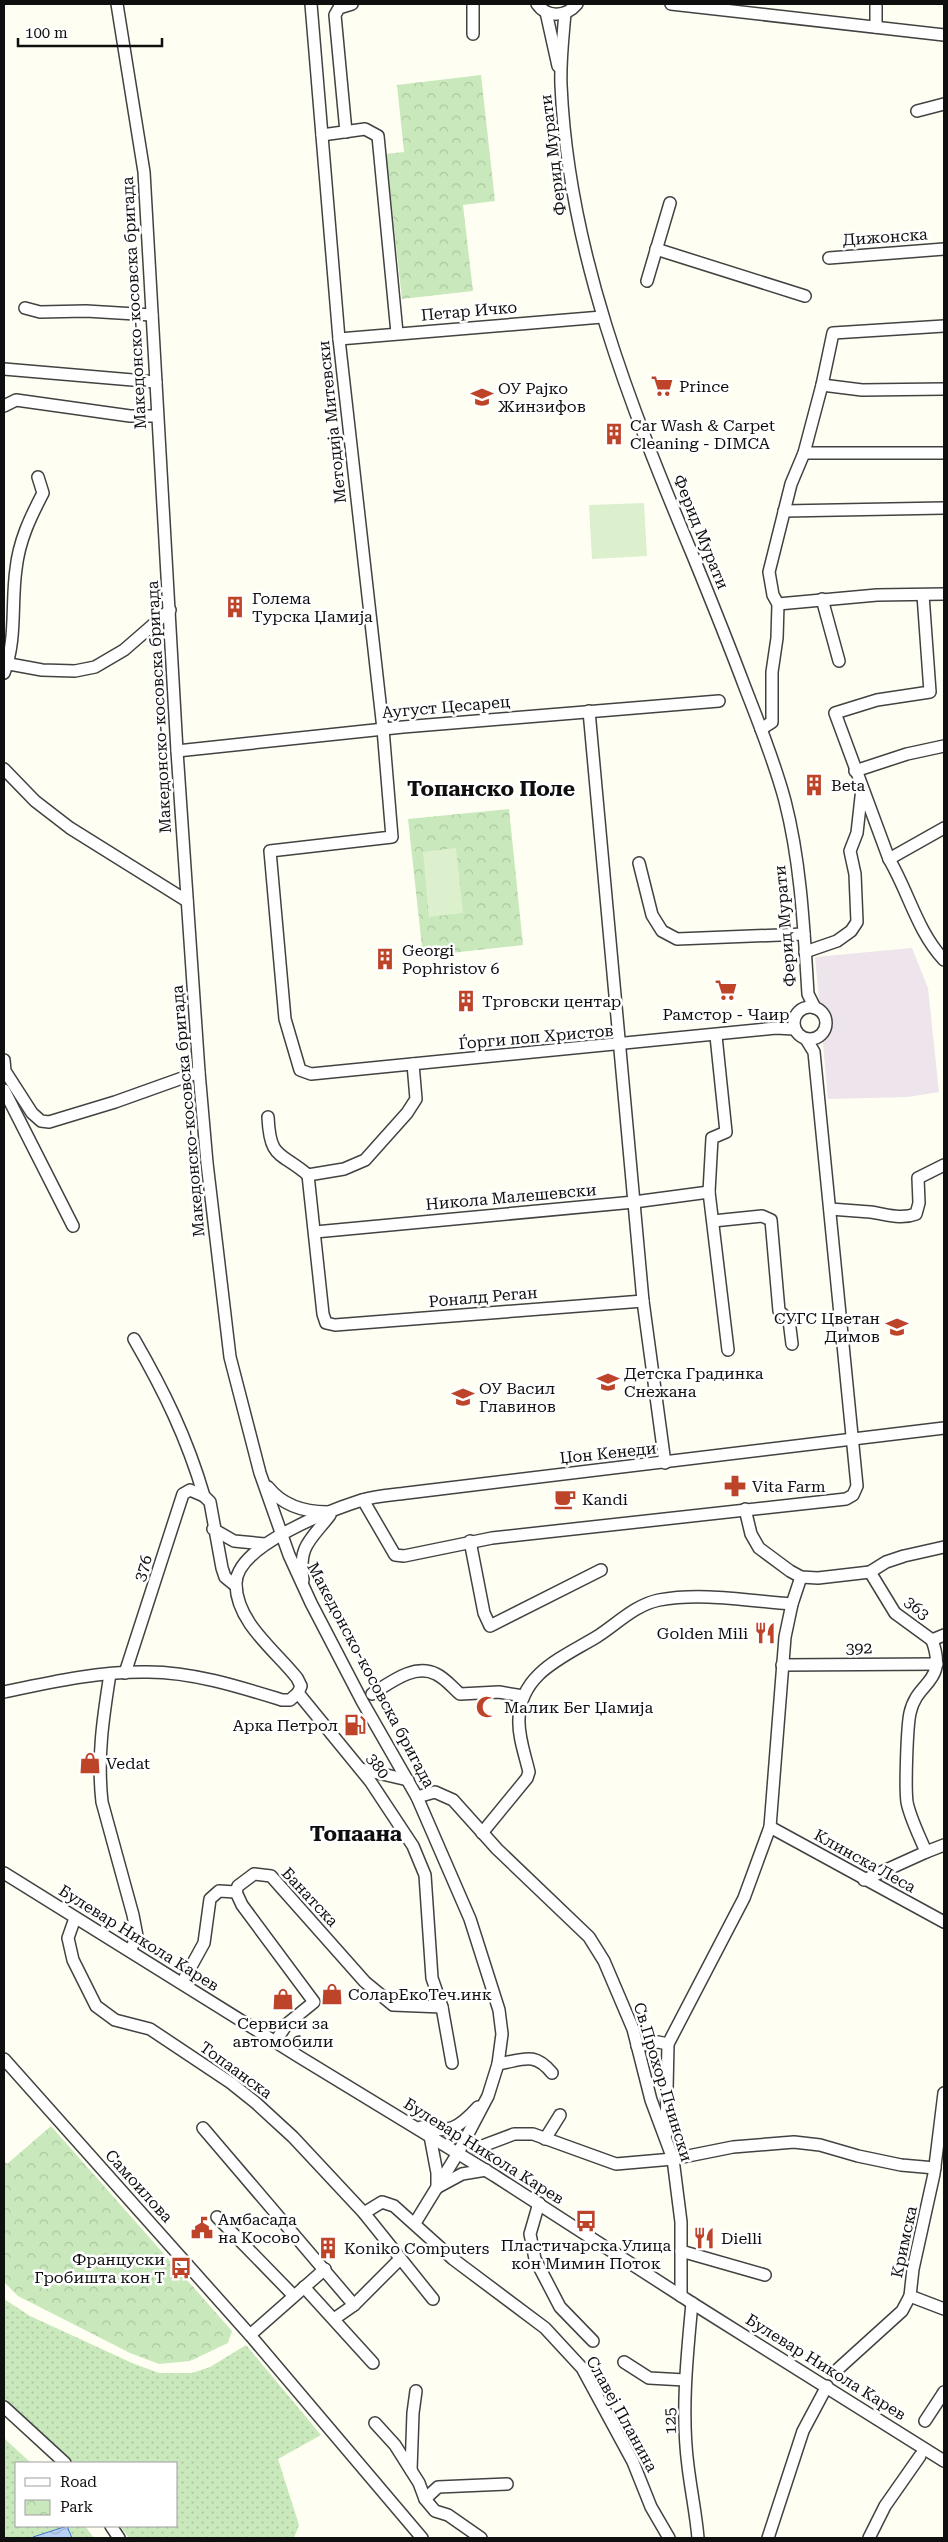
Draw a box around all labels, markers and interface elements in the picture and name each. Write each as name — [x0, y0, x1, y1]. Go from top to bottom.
scale bar — [18, 15, 161, 47]
text: 100 m — [25, 24, 68, 42]
street label: Ферид Мурати — [536, 93, 570, 217]
street label: Македонско-косовска бригада — [118, 176, 150, 430]
street label: Дижонска — [842, 225, 928, 249]
street label: Петар Ичко — [420, 297, 518, 325]
street label: Методија Митевски — [314, 340, 350, 504]
supermarket icon: Prince — [649, 373, 675, 399]
place label: Prince — [679, 377, 729, 396]
place label: ОУ Рајко Жинзифов — [498, 379, 586, 416]
school or university icon: ОУ Рајко Жинзифов — [469, 384, 495, 410]
place label: Car Wash & Carpet Cleaning - DIMCA — [630, 416, 775, 453]
building icon: Car Wash & Carpet Cleaning - DIMCA — [601, 421, 627, 447]
street label: Ферид Мурати — [669, 472, 733, 592]
street label: Македонско-косовска бригада — [143, 580, 175, 834]
place label: Голема Турска Џамија — [252, 589, 373, 626]
building icon: Голема Турска Џамија — [222, 594, 248, 620]
street label: Аугуст Цесарец — [381, 692, 511, 722]
building icon: Beta — [801, 772, 827, 798]
place label: Beta — [831, 776, 865, 795]
district label: Топанско Поле — [407, 777, 575, 801]
street label: Ферид Мурати — [770, 864, 800, 987]
place label: Georgi Pophristov 6 — [402, 941, 500, 978]
building icon: Georgi Pophristov 6 — [372, 946, 398, 972]
supermarket icon: Рамстор - Чаир — [713, 977, 739, 1003]
street label: Македонско-косовска бригада — [167, 984, 208, 1238]
building icon: Трговски центар — [453, 988, 479, 1014]
place label: Трговски центар — [482, 992, 621, 1011]
place label: Рамстор - Чаир — [662, 1005, 790, 1024]
street label: Ѓорги поп Христов — [458, 1021, 614, 1053]
street label: Никола Малешевски — [425, 1180, 598, 1214]
street label: Роналд Реган — [428, 1283, 538, 1311]
place label: СУГС Цветан Димов — [774, 1309, 880, 1346]
school or university icon: СУГС Цветан Димов — [884, 1314, 910, 1340]
place label: Детска Градинка Снежана — [624, 1364, 764, 1401]
school or university icon: Детска Градинка Снежана — [595, 1369, 621, 1395]
place label: ОУ Васил Главинов — [479, 1379, 556, 1416]
school or university icon: ОУ Васил Главинов — [450, 1384, 476, 1410]
street label: Џон Кенеди — [559, 1438, 658, 1468]
pharmacy icon: Vita Farm — [722, 1473, 748, 1499]
place label: Vita Farm — [752, 1477, 826, 1496]
cafe icon: Kandi — [552, 1486, 578, 1512]
place label: Kandi — [582, 1490, 628, 1509]
street label: 376 — [130, 1552, 156, 1584]
street label: Македонско-косовска бригада — [303, 1559, 439, 1791]
street label: 363 — [901, 1592, 933, 1624]
restaurant icon: Golden Mili — [752, 1620, 778, 1646]
place label: Golden Mili — [657, 1624, 748, 1643]
street label: 392 — [845, 1638, 873, 1658]
mosque icon: Малик Бег Џамија — [474, 1694, 500, 1720]
place label: Малик Бег Џамија — [504, 1698, 654, 1717]
fuel station icon: Арка Петрол — [342, 1712, 368, 1738]
place label: Арка Петрол — [233, 1716, 338, 1735]
shop icon: Vedat — [77, 1750, 103, 1776]
street label: 380 — [362, 1750, 394, 1782]
place label: Vedat — [106, 1754, 150, 1773]
district label: Топаана — [310, 1822, 403, 1846]
street label: Клинска Леса — [811, 1825, 919, 1897]
street label: Банатска — [278, 1863, 342, 1931]
street label: Булевар Никола Карев — [55, 1881, 223, 1995]
shop icon: СоларЕкоТеч.инк — [319, 1981, 345, 2007]
place label: СоларЕкоТеч.инк — [348, 1985, 492, 2004]
shop icon: Сервиси за автомобили — [270, 1986, 296, 2012]
street label: Св.Прохор Пчински — [630, 2000, 696, 2164]
place label: Сервиси за автомобили — [233, 2014, 334, 2051]
street label: Топаанска — [196, 2037, 276, 2103]
street label: Булевар Никола Карев — [400, 2094, 568, 2208]
street label: Самоилова — [101, 2146, 177, 2227]
street label: Кримска — [887, 2204, 921, 2280]
bus stop icon: Пластичарска Улица кон Мимин Поток — [573, 2208, 599, 2234]
place label: Амбасада на Косово — [218, 2210, 300, 2247]
public building icon: Амбасада на Косово — [189, 2215, 215, 2241]
restaurant icon: Dielli — [691, 2225, 717, 2251]
place label: Dielli — [721, 2229, 762, 2248]
building icon: Koniko Computers — [315, 2235, 341, 2261]
place label: Пластичарска Улица кон Мимин Поток — [501, 2236, 672, 2273]
place label: Koniko Computers — [344, 2239, 490, 2258]
place label: Француски Гробишта кон Т — [34, 2250, 165, 2287]
bus stop icon: Француски Гробишта кон Т — [168, 2255, 194, 2281]
street label: Булевар Никола Карев — [742, 2310, 910, 2424]
street label: Славеј Планина — [582, 2353, 662, 2475]
street label: 125 — [660, 2407, 680, 2435]
legend — [15, 2462, 178, 2527]
text: Road — [60, 2473, 97, 2491]
text: Park — [60, 2498, 94, 2516]

